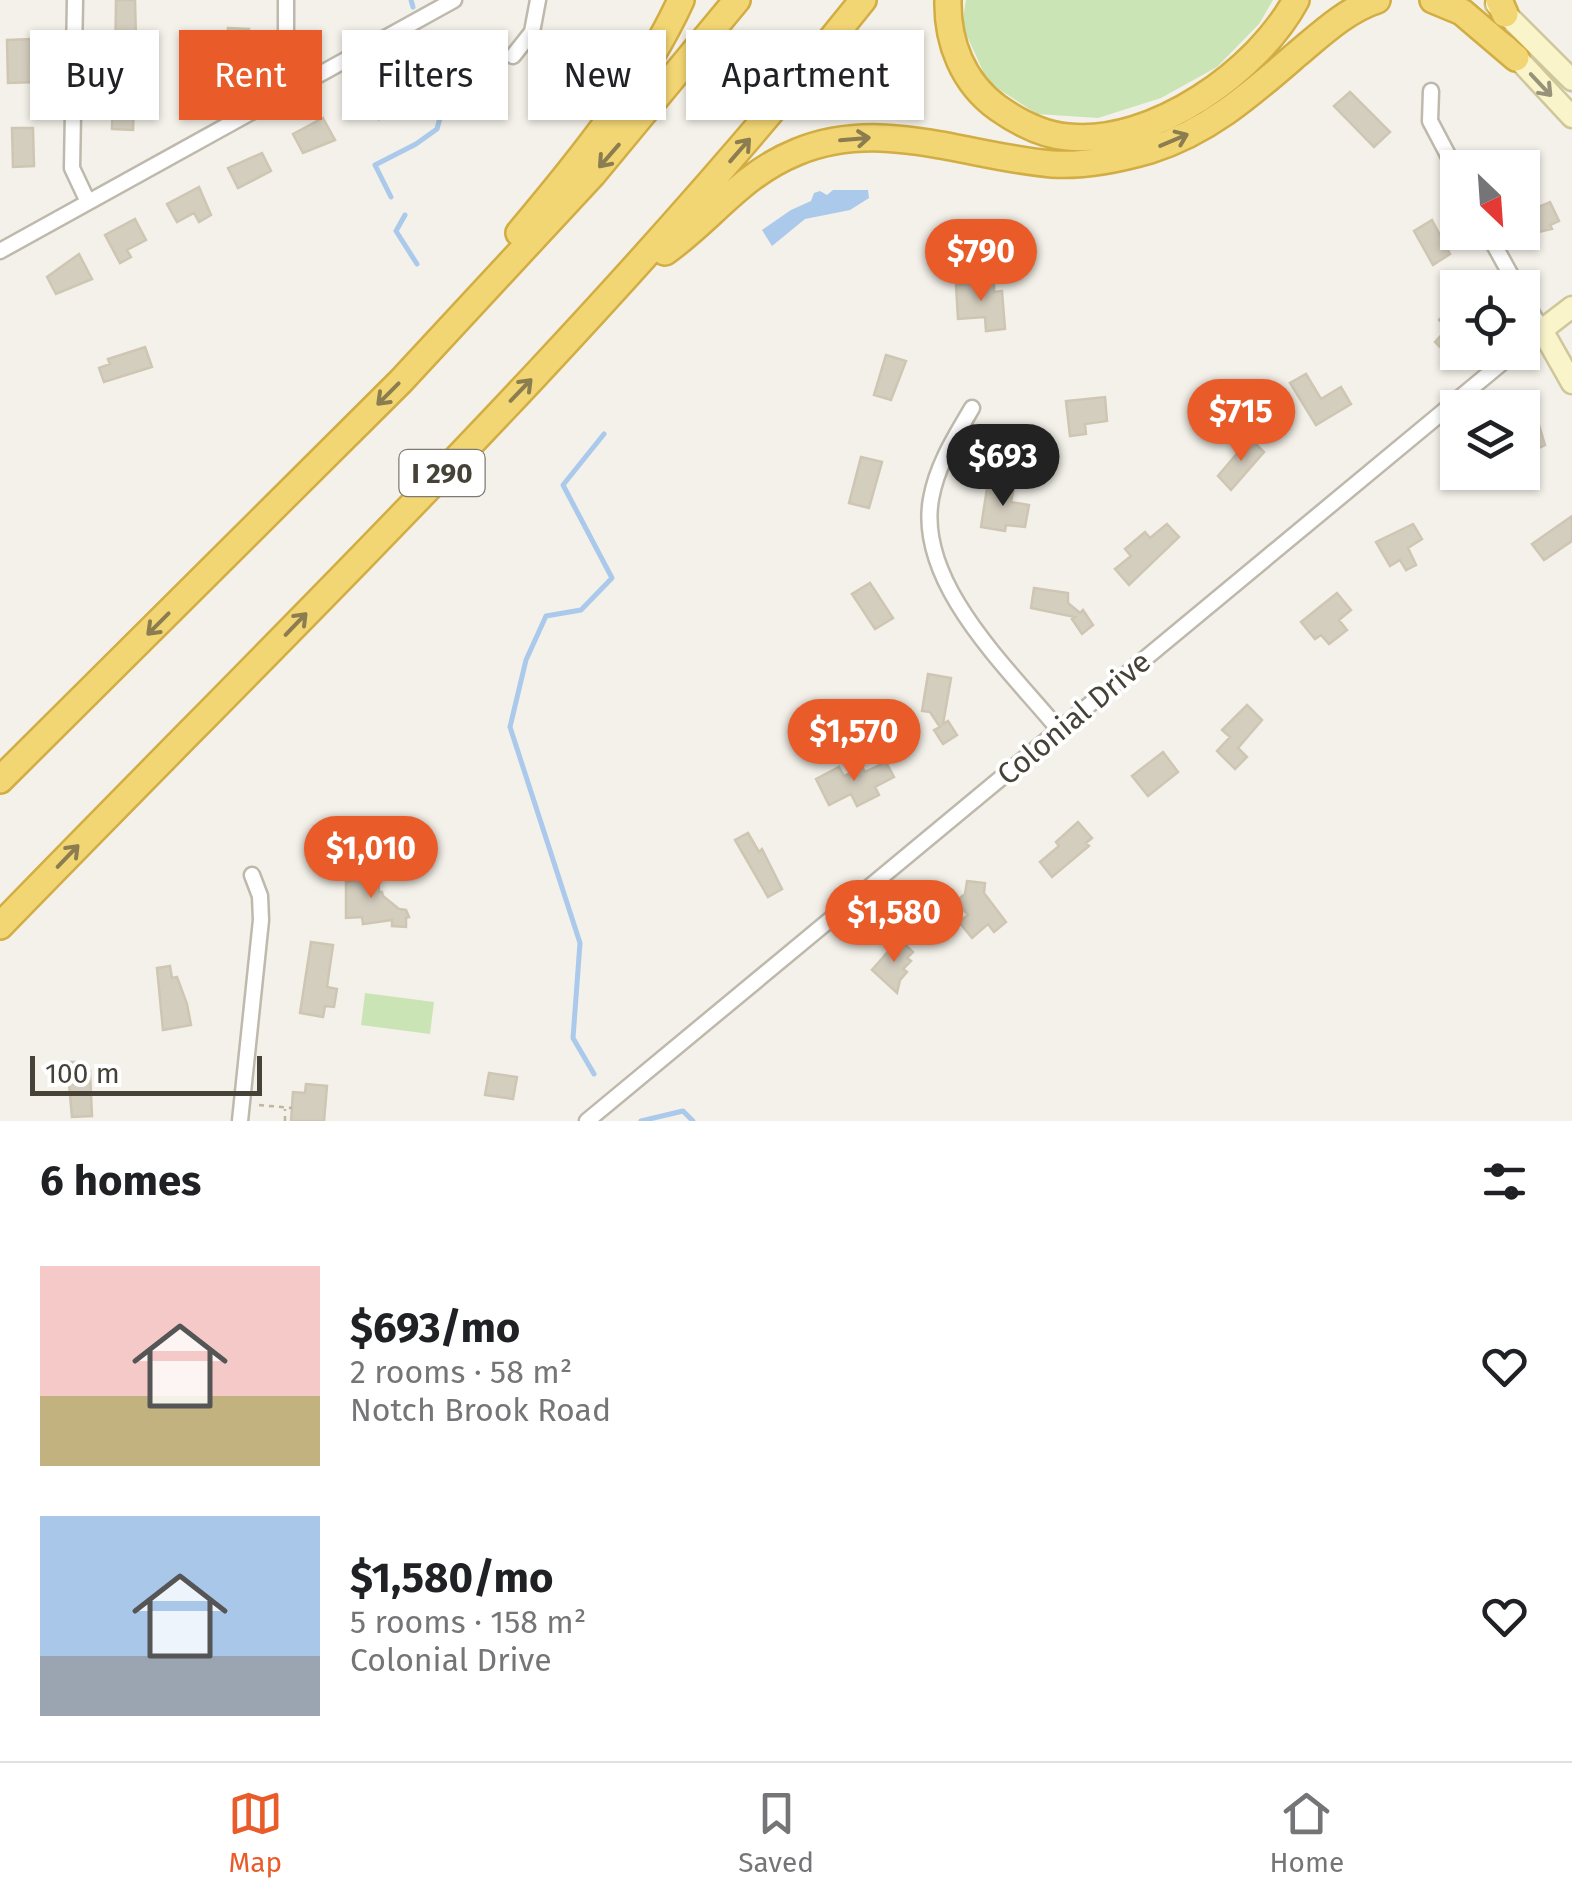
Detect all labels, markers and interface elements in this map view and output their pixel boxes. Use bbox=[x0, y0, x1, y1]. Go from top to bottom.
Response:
chip: Buy bbox=[30, 30, 159, 120]
chip: Rent bbox=[179, 30, 322, 120]
chip: Filters bbox=[342, 30, 508, 120]
chip: New bbox=[528, 30, 666, 120]
chip: Apartment bbox=[686, 30, 924, 120]
one-way arrow bbox=[1529, 72, 1552, 97]
one-way arrow bbox=[838, 129, 871, 148]
one-way arrow bbox=[1158, 130, 1189, 148]
one-way arrow bbox=[728, 137, 750, 163]
one-way arrow bbox=[597, 143, 620, 168]
north arrow bbox=[1440, 150, 1540, 250]
map controls bbox=[1440, 150, 1540, 490]
pin: $790 bbox=[922, 219, 1040, 304]
text: $790 bbox=[947, 232, 1015, 270]
button: locate bbox=[1440, 270, 1540, 370]
one-way arrow bbox=[509, 378, 533, 402]
pin: $715 bbox=[1182, 379, 1300, 464]
one-way arrow bbox=[376, 382, 400, 406]
button: layers bbox=[1440, 390, 1540, 490]
text: $715 bbox=[1209, 392, 1273, 430]
pin: $693 bbox=[944, 424, 1062, 509]
text: $693 bbox=[968, 437, 1038, 475]
road number: I 290 bbox=[400, 450, 484, 496]
one-way arrow bbox=[146, 612, 170, 636]
one-way arrow bbox=[283, 612, 307, 636]
street label: Colonial Drive bbox=[990, 643, 1158, 793]
pin: $1,570 bbox=[773, 699, 935, 784]
text: $1,570 bbox=[810, 712, 898, 750]
pin: $1,010 bbox=[290, 816, 452, 901]
text: $1,010 bbox=[326, 829, 416, 867]
one-way arrow bbox=[56, 844, 80, 868]
pin: $1,580 bbox=[813, 880, 975, 965]
text: $1,580 bbox=[847, 893, 941, 931]
scale bar bbox=[30, 1051, 262, 1096]
text: 100 m bbox=[45, 1057, 120, 1090]
icon: filters bbox=[1477, 1154, 1532, 1209]
text: 6 homes bbox=[40, 1156, 201, 1206]
text: $693/mo bbox=[350, 1303, 520, 1353]
icon: home bbox=[120, 1306, 240, 1426]
icon: heart bbox=[1477, 1339, 1532, 1394]
text: 2 rooms · 58 m² bbox=[350, 1353, 572, 1391]
text: Notch Brook Road bbox=[350, 1391, 611, 1429]
text: $1,580/mo bbox=[350, 1553, 554, 1603]
icon: home bbox=[120, 1556, 240, 1676]
icon: heart bbox=[1477, 1589, 1532, 1644]
text: 5 rooms · 158 m² bbox=[350, 1603, 586, 1641]
text: Colonial Drive bbox=[350, 1641, 552, 1679]
tab: Map bbox=[228, 1786, 283, 1879]
tab: Saved bbox=[738, 1786, 814, 1879]
tab: Home bbox=[1270, 1786, 1344, 1879]

